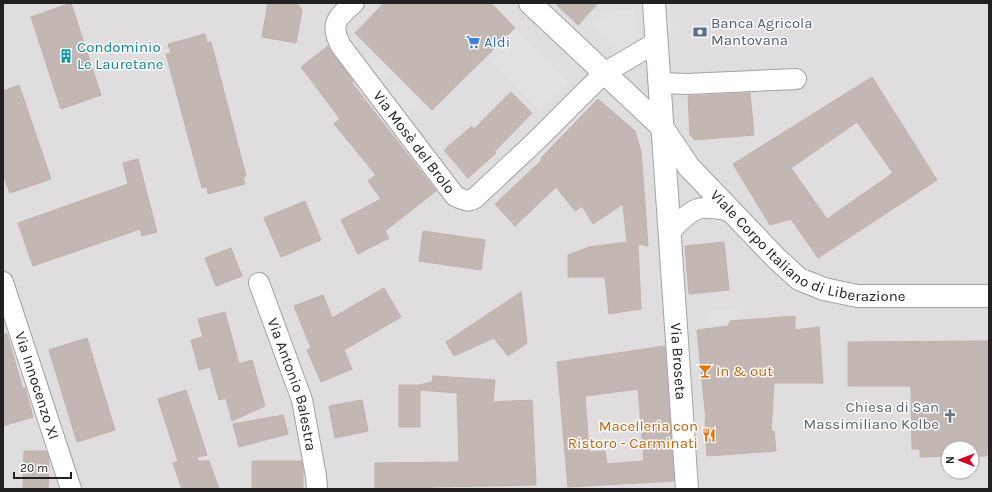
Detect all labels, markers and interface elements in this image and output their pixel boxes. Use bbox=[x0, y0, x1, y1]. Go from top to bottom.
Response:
place label: Banca Agricola Mantovana bbox=[711, 14, 813, 49]
bank icon: Banca Agricola Mantovana bbox=[692, 24, 708, 40]
place label: Aldi bbox=[484, 33, 510, 51]
supermarket icon: Aldi bbox=[465, 34, 481, 50]
place label: Condominio Le Lauretane bbox=[77, 38, 163, 73]
building icon: Condominio Le Lauretane bbox=[58, 48, 74, 64]
street label: Via Mosè del Brolo bbox=[369, 87, 459, 197]
street label: Viale Corpo Italiano di Liberazione bbox=[707, 186, 906, 305]
street label: Via Antonio Balestra bbox=[264, 315, 320, 452]
street label: Via Broseta bbox=[667, 322, 690, 400]
street label: Via Innocenzo XI bbox=[11, 329, 63, 442]
place label: In & out bbox=[716, 362, 773, 380]
bar icon: In & out bbox=[697, 363, 713, 379]
place label: Chiesa di San Massimiliano Kolbe bbox=[803, 398, 939, 433]
church icon: Chiesa di San Massimiliano Kolbe bbox=[942, 408, 958, 424]
place label: Macelleria con Ristoro - Carminati bbox=[568, 417, 698, 452]
restaurant icon: Macelleria con Ristoro - Carminati bbox=[701, 427, 717, 443]
north arrow bbox=[940, 440, 980, 480]
scale bar bbox=[14, 454, 71, 480]
text: N bbox=[944, 456, 957, 464]
text: 20 m bbox=[20, 461, 48, 475]

